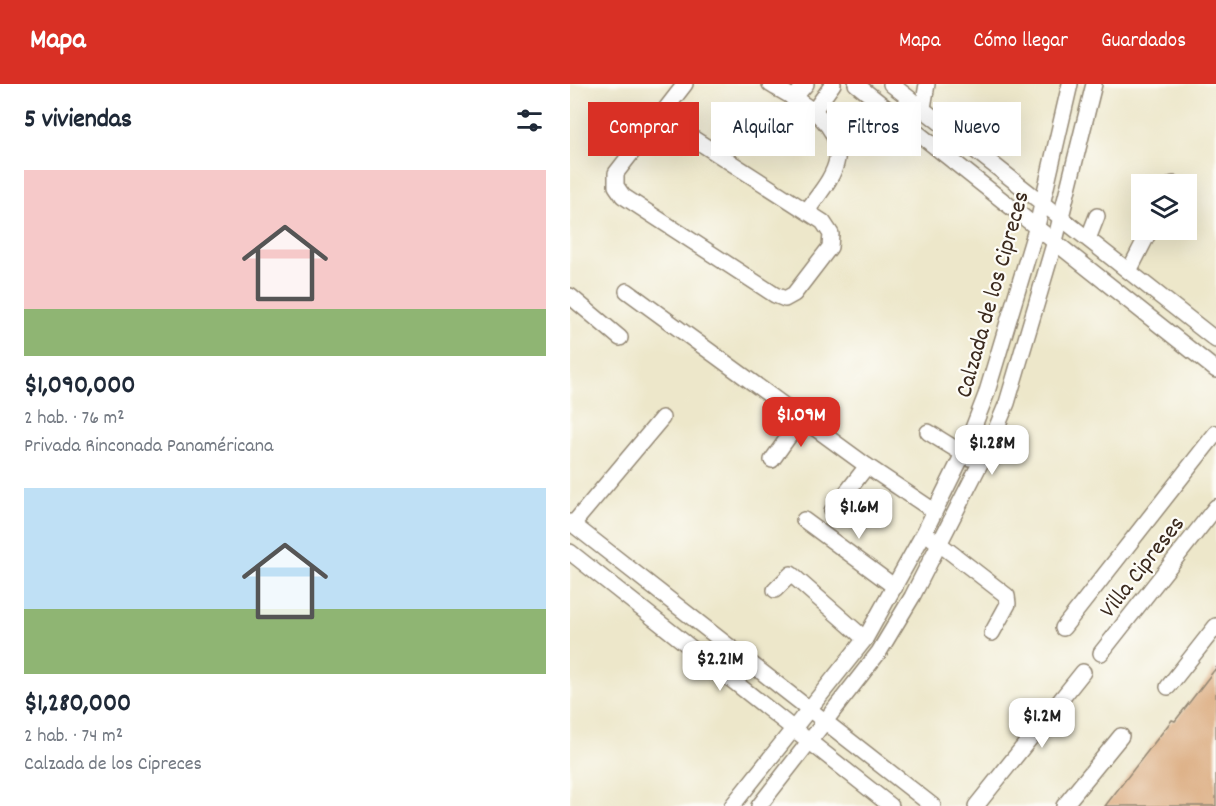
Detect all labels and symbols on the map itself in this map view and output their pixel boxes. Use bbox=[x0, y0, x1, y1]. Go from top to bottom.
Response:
street label: Calzada de los Cipreces bbox=[948, 187, 1040, 402]
pin: $1.09M bbox=[752, 397, 850, 448]
pin: $1.28M bbox=[943, 425, 1041, 476]
pin: $1.6M bbox=[817, 489, 901, 540]
street label: Villa Cipreses bbox=[1093, 509, 1194, 626]
pin: $2.21M bbox=[671, 641, 769, 692]
pin: $1.2M bbox=[1000, 698, 1084, 749]

